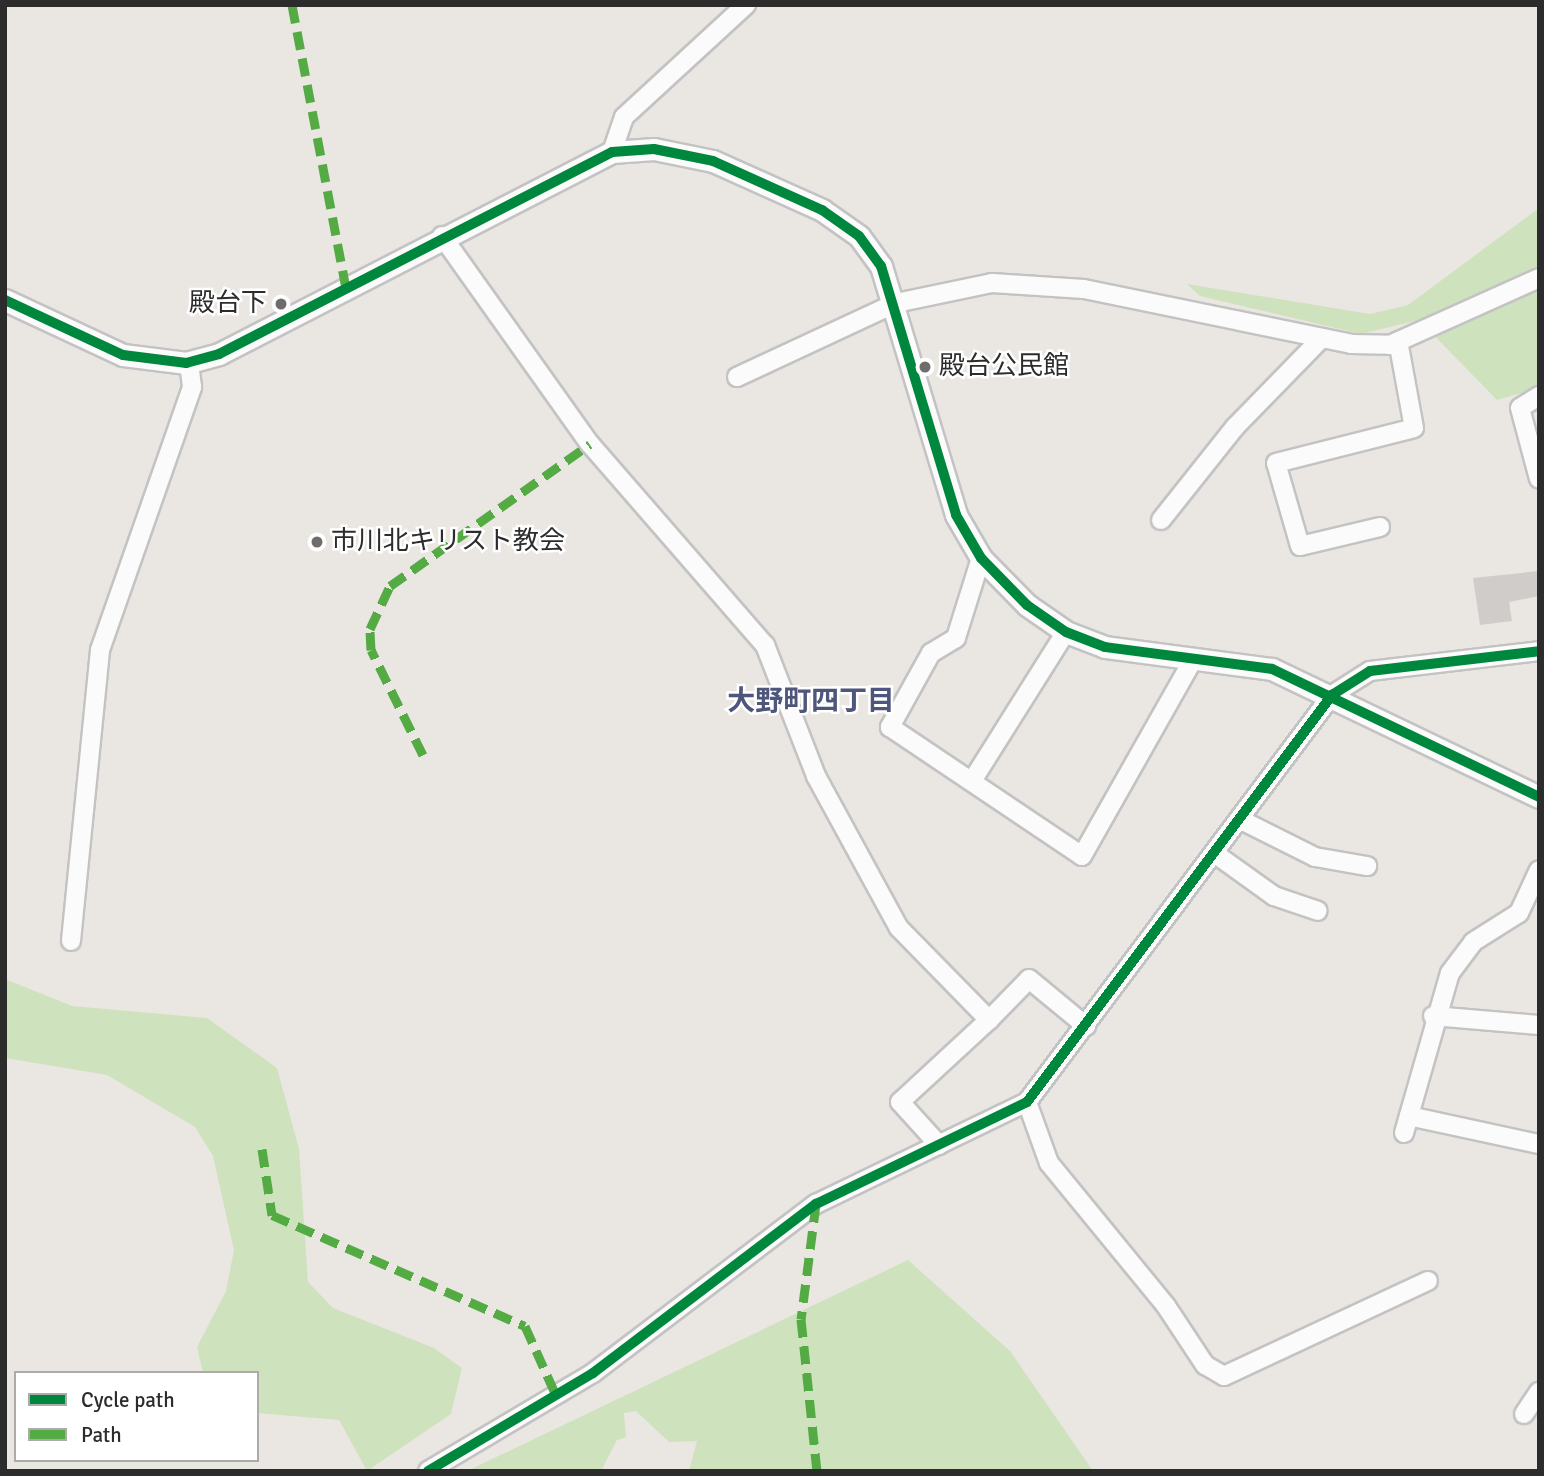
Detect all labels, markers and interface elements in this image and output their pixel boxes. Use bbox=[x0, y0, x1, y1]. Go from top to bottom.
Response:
place label: 殿台下 bbox=[189, 288, 267, 320]
marker: 殿台下 bbox=[273, 296, 289, 312]
place label: 殿台公民館 bbox=[939, 351, 1069, 383]
marker: 殿台公民館 bbox=[917, 359, 933, 375]
place label: 市川北キリスト教会 bbox=[331, 526, 565, 558]
marker: 市川北キリスト教会 bbox=[309, 534, 325, 550]
district label: 大野町四丁目 bbox=[727, 684, 895, 718]
legend bbox=[14, 1371, 259, 1462]
text: Cycle path bbox=[81, 1387, 175, 1413]
text: Path bbox=[81, 1422, 122, 1448]

